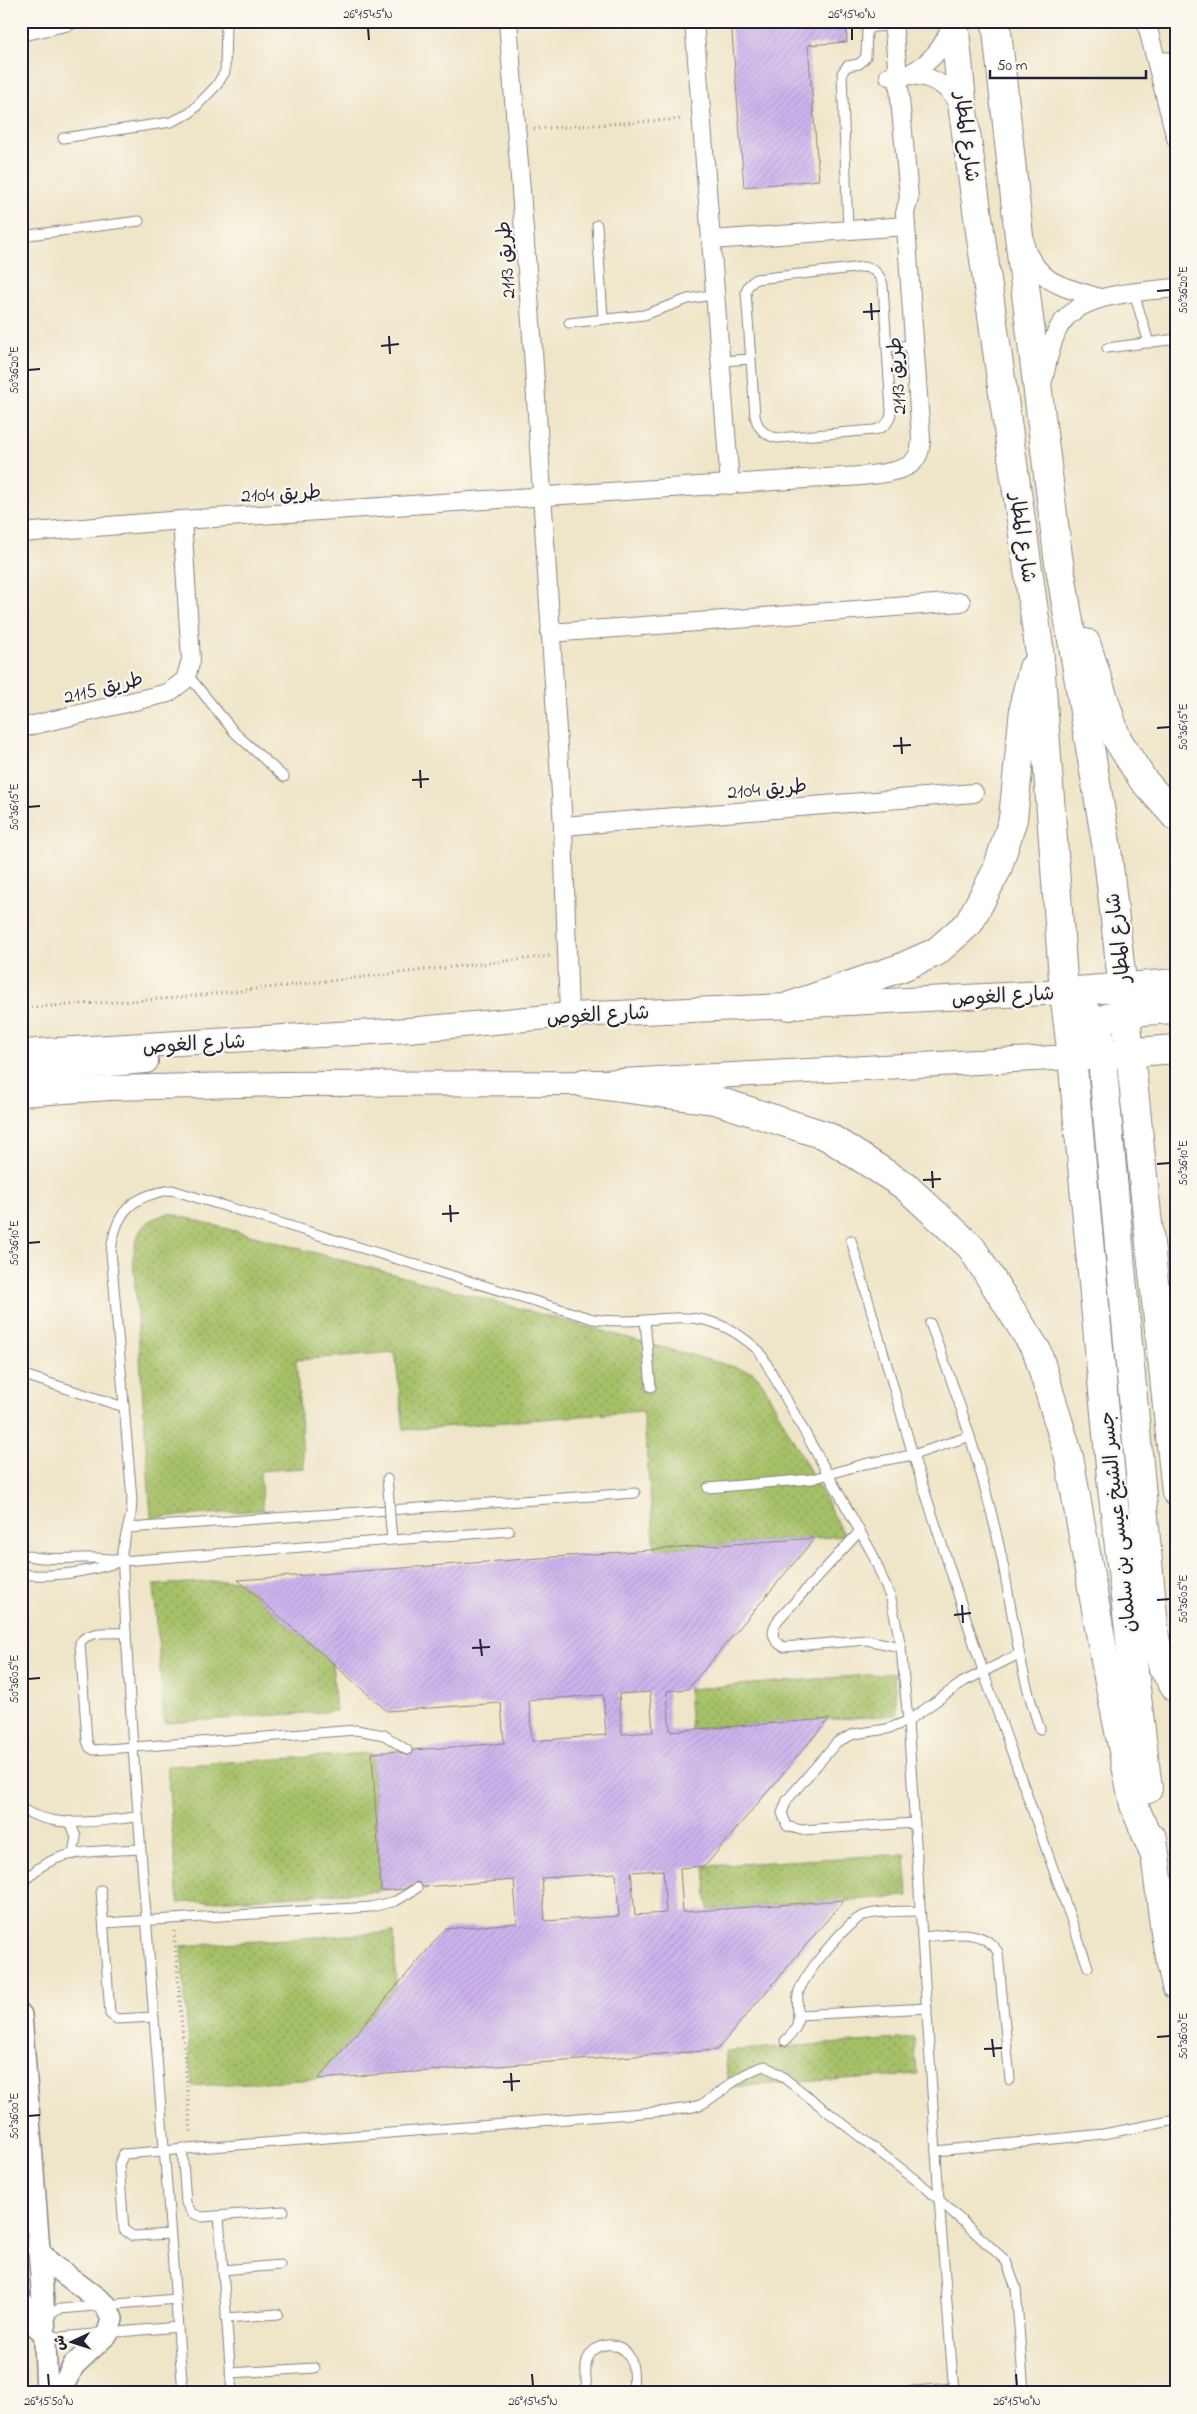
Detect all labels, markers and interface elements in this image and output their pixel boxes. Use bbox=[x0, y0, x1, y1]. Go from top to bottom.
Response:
text: 26°15'45"N bbox=[343, 6, 393, 24]
text: 26°15'40"N bbox=[828, 6, 876, 24]
scale bar bbox=[990, 48, 1146, 80]
text: 50 m bbox=[997, 55, 1028, 77]
street label: شارع المطار bbox=[945, 89, 985, 184]
street label: طريق 2113 bbox=[490, 220, 525, 300]
text: 50°36'20"E bbox=[1175, 266, 1193, 314]
street label: طريق 2113 bbox=[881, 336, 916, 416]
text: 50°36'20"E bbox=[6, 346, 24, 394]
street label: طريق 2104 bbox=[240, 479, 322, 512]
street label: شارع المطار bbox=[1001, 490, 1042, 585]
street label: طريق 2115 bbox=[61, 666, 146, 713]
text: 50°36'15"E bbox=[1175, 703, 1193, 751]
street label: طريق 2104 bbox=[726, 773, 808, 808]
text: 50°36'15"E bbox=[6, 783, 24, 831]
street label: شارع المطار bbox=[1100, 891, 1140, 986]
street label: شارع الغوص bbox=[951, 980, 1055, 1015]
street label: شارع الغوص bbox=[546, 999, 650, 1034]
street label: شارع الغوص bbox=[142, 1028, 246, 1063]
text: 50°36'10"E bbox=[1175, 1140, 1193, 1186]
text: 50°36'10"E bbox=[6, 1220, 24, 1266]
street label: جسر الشيخ عيسى بن سلمان bbox=[1093, 1409, 1146, 1634]
text: 50°36'05"E bbox=[1175, 1575, 1193, 1623]
text: 50°36'05"E bbox=[6, 1655, 24, 1703]
text: 50°36'00"E bbox=[1175, 2012, 1193, 2060]
text: 50°36'00"E bbox=[6, 2092, 24, 2140]
north arrow bbox=[48, 2316, 98, 2366]
text: ش bbox=[50, 2334, 72, 2351]
text: 26°15'50"N bbox=[24, 2393, 74, 2411]
text: 26°15'45"N bbox=[508, 2393, 558, 2411]
text: 26°15'40"N bbox=[993, 2393, 1041, 2411]

